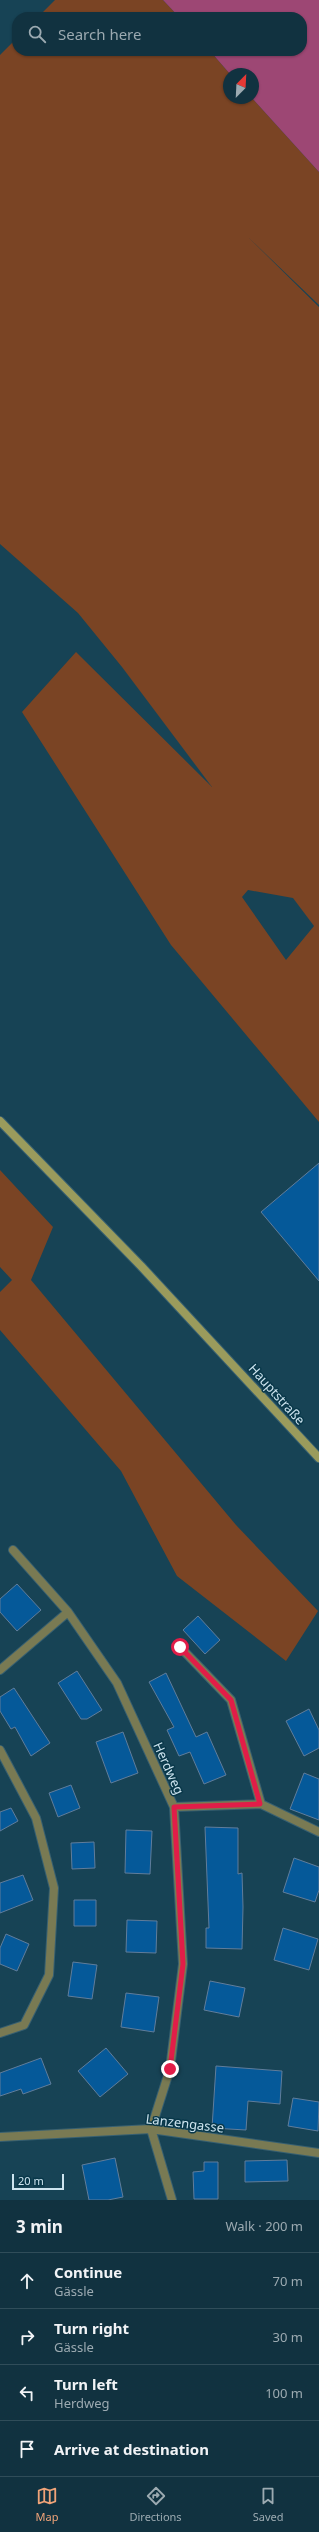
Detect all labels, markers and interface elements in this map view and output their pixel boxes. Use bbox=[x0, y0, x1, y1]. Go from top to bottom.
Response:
search box bbox=[12, 12, 307, 56]
icon: search bbox=[26, 23, 48, 45]
text: Search here bbox=[58, 24, 141, 44]
north arrow bbox=[223, 68, 259, 104]
street label: Hauptstraße bbox=[245, 1360, 309, 1428]
route start bbox=[171, 1638, 189, 1656]
street label: Herdweg bbox=[149, 1739, 189, 1797]
route end bbox=[161, 2060, 179, 2078]
street label: Lanzengasse bbox=[145, 2109, 225, 2137]
scale bar bbox=[12, 2172, 64, 2191]
text: 20 m bbox=[18, 2173, 44, 2188]
text: 3 min bbox=[16, 2215, 63, 2238]
text: Walk · 200 m bbox=[225, 2217, 303, 2235]
text: Continue bbox=[54, 2262, 122, 2282]
icon: ahead bbox=[16, 2270, 38, 2292]
text: 70 m bbox=[273, 2272, 303, 2290]
text: Gässle bbox=[54, 2282, 94, 2300]
text: Turn right bbox=[54, 2318, 129, 2338]
icon: right bbox=[16, 2326, 38, 2348]
text: 30 m bbox=[273, 2328, 303, 2346]
text: Gässle bbox=[54, 2338, 94, 2356]
text: Turn left bbox=[54, 2374, 118, 2394]
icon: left bbox=[16, 2382, 38, 2404]
text: 100 m bbox=[265, 2384, 303, 2402]
text: Herdweg bbox=[54, 2394, 110, 2412]
icon: arrive bbox=[16, 2438, 38, 2460]
text: Arrive at destination bbox=[54, 2439, 209, 2459]
tab: Map bbox=[36, 2485, 58, 2524]
tab: Directions bbox=[129, 2485, 182, 2524]
tab: Saved bbox=[253, 2485, 283, 2524]

